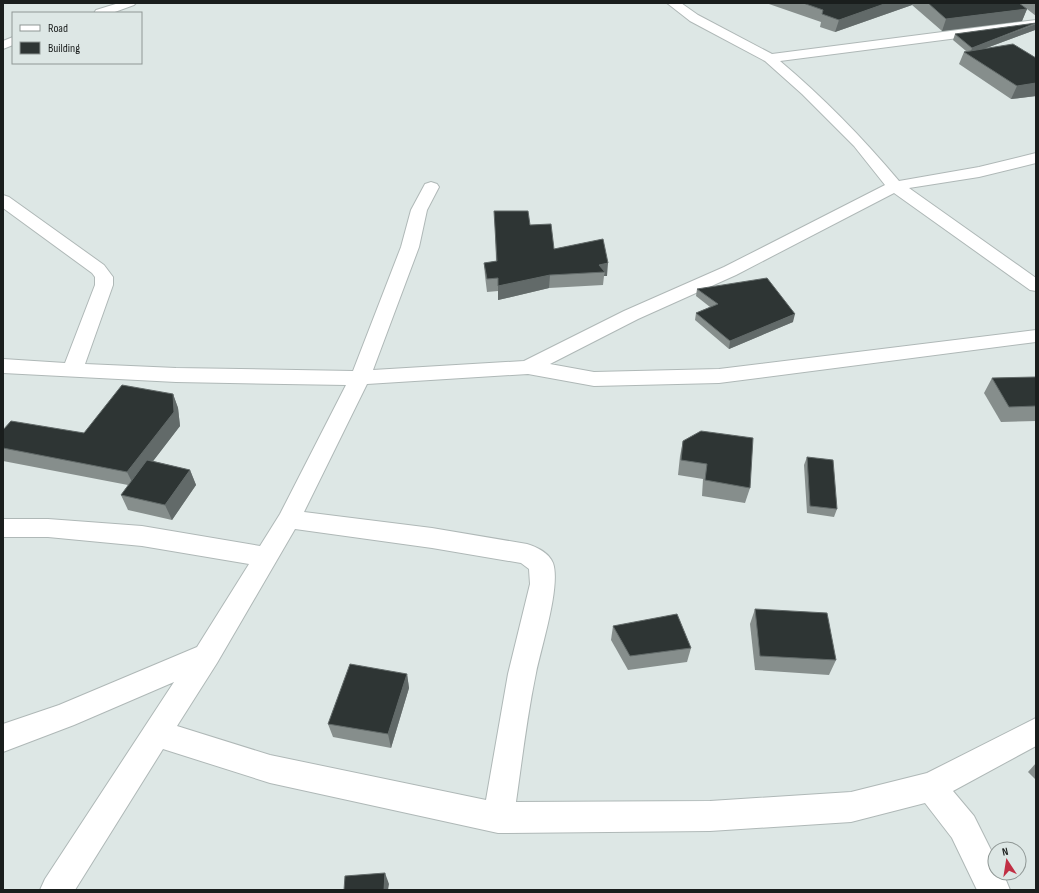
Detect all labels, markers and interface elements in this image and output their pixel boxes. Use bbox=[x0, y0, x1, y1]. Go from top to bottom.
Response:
legend bbox=[12, 12, 142, 64]
text: Road bbox=[48, 21, 68, 36]
text: Building bbox=[48, 41, 80, 56]
north arrow bbox=[987, 841, 1027, 881]
text: N bbox=[1001, 845, 1009, 859]

